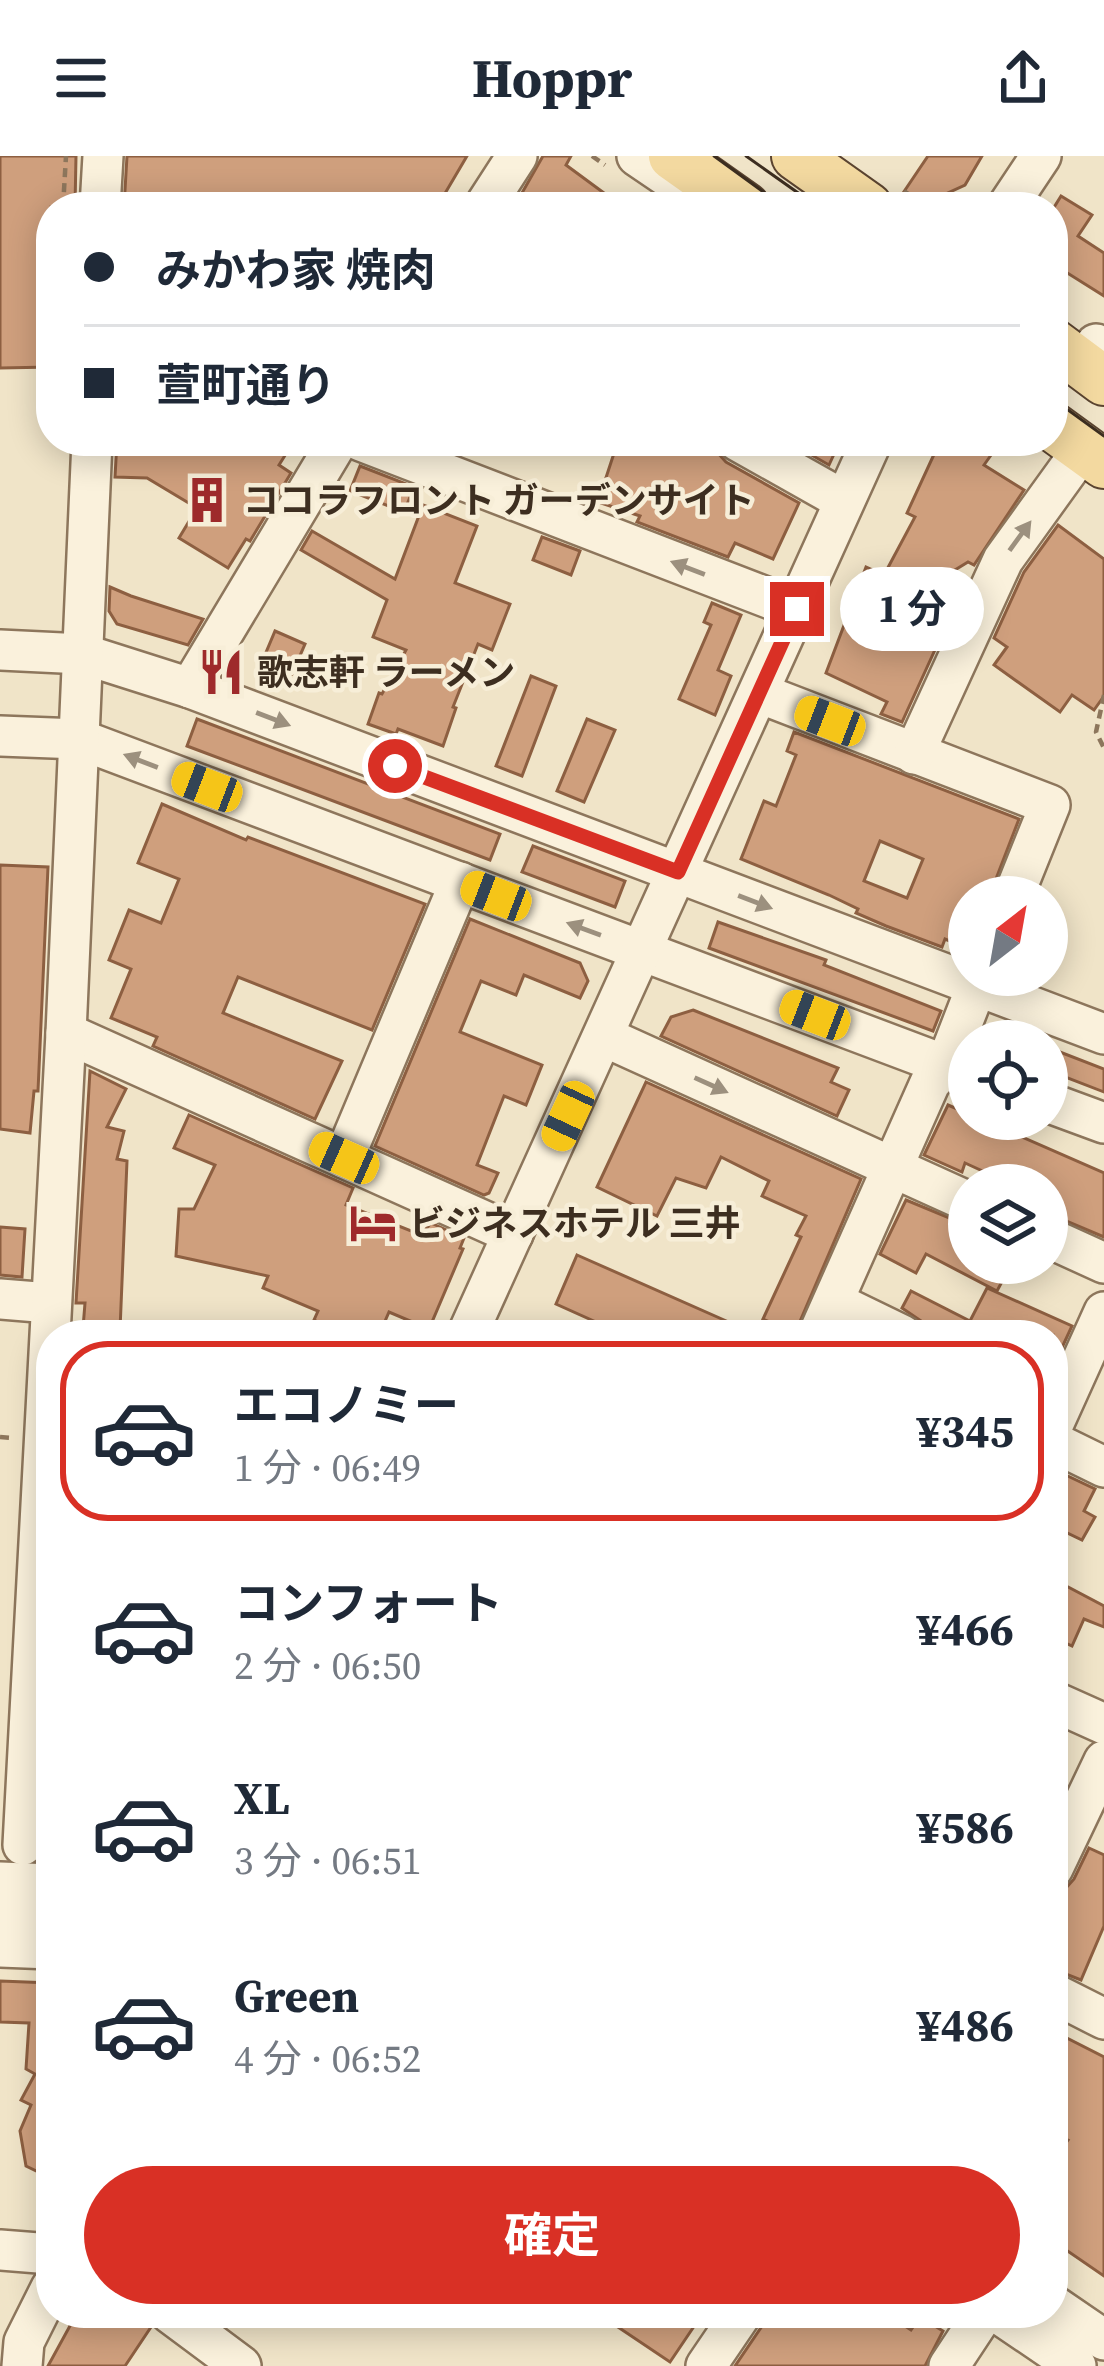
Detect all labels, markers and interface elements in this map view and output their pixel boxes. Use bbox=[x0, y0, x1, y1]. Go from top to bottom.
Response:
text: Hoppr bbox=[472, 41, 632, 115]
icon: menu bbox=[48, 45, 114, 111]
icon: share bbox=[990, 45, 1056, 111]
text: みかわ家 焼肉 bbox=[156, 239, 436, 301]
text: 萱町通り bbox=[156, 354, 336, 416]
building icon: ココラフロント ガーデンサイト bbox=[182, 475, 232, 525]
place label: ココラフロント ガーデンサイト bbox=[243, 476, 755, 525]
one-way arrow bbox=[1008, 520, 1032, 552]
one-way arrow bbox=[670, 557, 706, 576]
callout: 1 分 bbox=[839, 567, 983, 651]
route end bbox=[770, 582, 824, 636]
text: 1 分 bbox=[878, 582, 946, 635]
restaurant icon: 歌志軒 ラーメン bbox=[196, 647, 246, 697]
place label: 歌志軒 ラーメン bbox=[257, 648, 515, 697]
car bbox=[790, 691, 870, 751]
one-way arrow bbox=[255, 711, 291, 730]
route start bbox=[368, 739, 422, 793]
one-way arrow bbox=[123, 751, 159, 770]
car bbox=[167, 757, 247, 817]
car bbox=[456, 866, 536, 926]
north arrow bbox=[948, 876, 1068, 996]
map controls bbox=[948, 876, 1068, 1284]
one-way arrow bbox=[738, 894, 774, 913]
one-way arrow bbox=[566, 918, 602, 937]
car bbox=[775, 985, 855, 1045]
button: locate bbox=[948, 1020, 1068, 1140]
one-way arrow bbox=[694, 1075, 729, 1095]
car bbox=[536, 1076, 600, 1156]
car bbox=[304, 1127, 384, 1189]
button: layers bbox=[948, 1164, 1068, 1284]
hotel icon: ビジネスホテル 三井 bbox=[348, 1198, 398, 1248]
place label: ビジネスホテル 三井 bbox=[409, 1199, 741, 1248]
text: エコノミー bbox=[234, 1374, 459, 1436]
icon: car bbox=[90, 1377, 198, 1485]
text: ¥345 bbox=[916, 1400, 1014, 1462]
text: 1 分 · 06:49 bbox=[234, 1441, 421, 1494]
text: コンフォート bbox=[234, 1572, 503, 1634]
icon: car bbox=[90, 1575, 198, 1683]
text: ¥466 bbox=[916, 1598, 1014, 1660]
text: 2 分 · 06:50 bbox=[234, 1639, 421, 1692]
text: XL bbox=[234, 1767, 290, 1829]
icon: car bbox=[90, 1773, 198, 1881]
text: ¥586 bbox=[916, 1796, 1014, 1858]
text: 3 分 · 06:51 bbox=[234, 1834, 421, 1887]
text: Green bbox=[234, 1965, 359, 2027]
icon: car bbox=[90, 1971, 198, 2079]
text: ¥486 bbox=[916, 1994, 1014, 2056]
text: 4 分 · 06:52 bbox=[234, 2032, 421, 2085]
button: 確定 bbox=[84, 2166, 1020, 2304]

